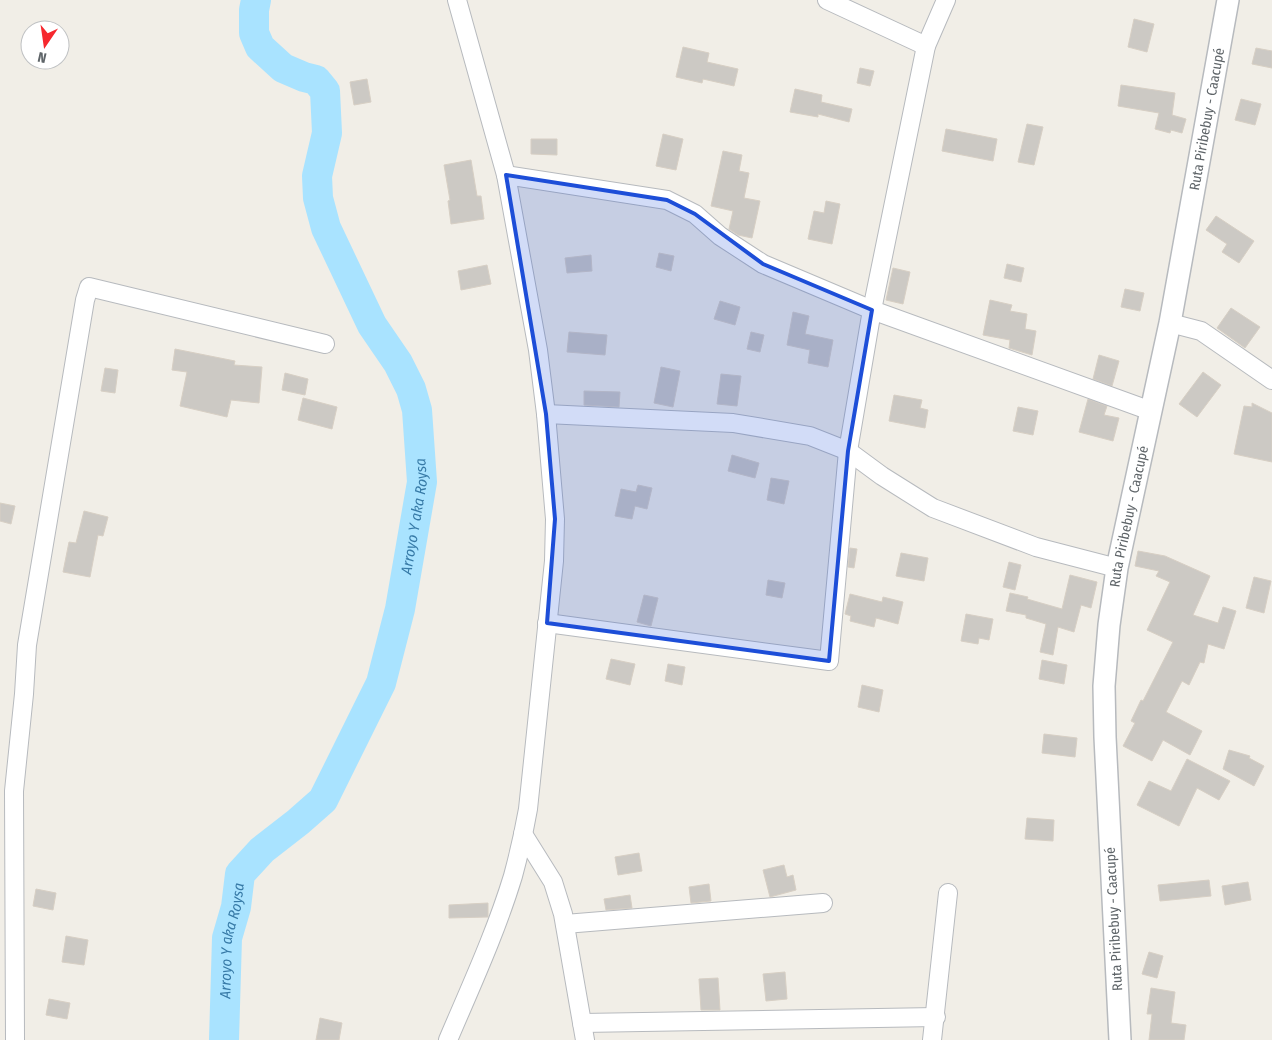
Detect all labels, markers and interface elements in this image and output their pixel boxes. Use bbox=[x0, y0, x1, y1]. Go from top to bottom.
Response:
north arrow bbox=[20, 20, 70, 70]
street label: Ruta Piribebuy - Caacupé bbox=[1185, 46, 1228, 192]
text: N bbox=[36, 48, 48, 66]
street label: Ruta Piribebuy - Caacupé bbox=[1106, 444, 1152, 588]
water label: Arroyo Y aka Roysa bbox=[397, 457, 431, 577]
street label: Ruta Piribebuy - Caacupé bbox=[1102, 846, 1126, 991]
water label: Arroyo Y aka Roysa bbox=[216, 882, 248, 1000]

